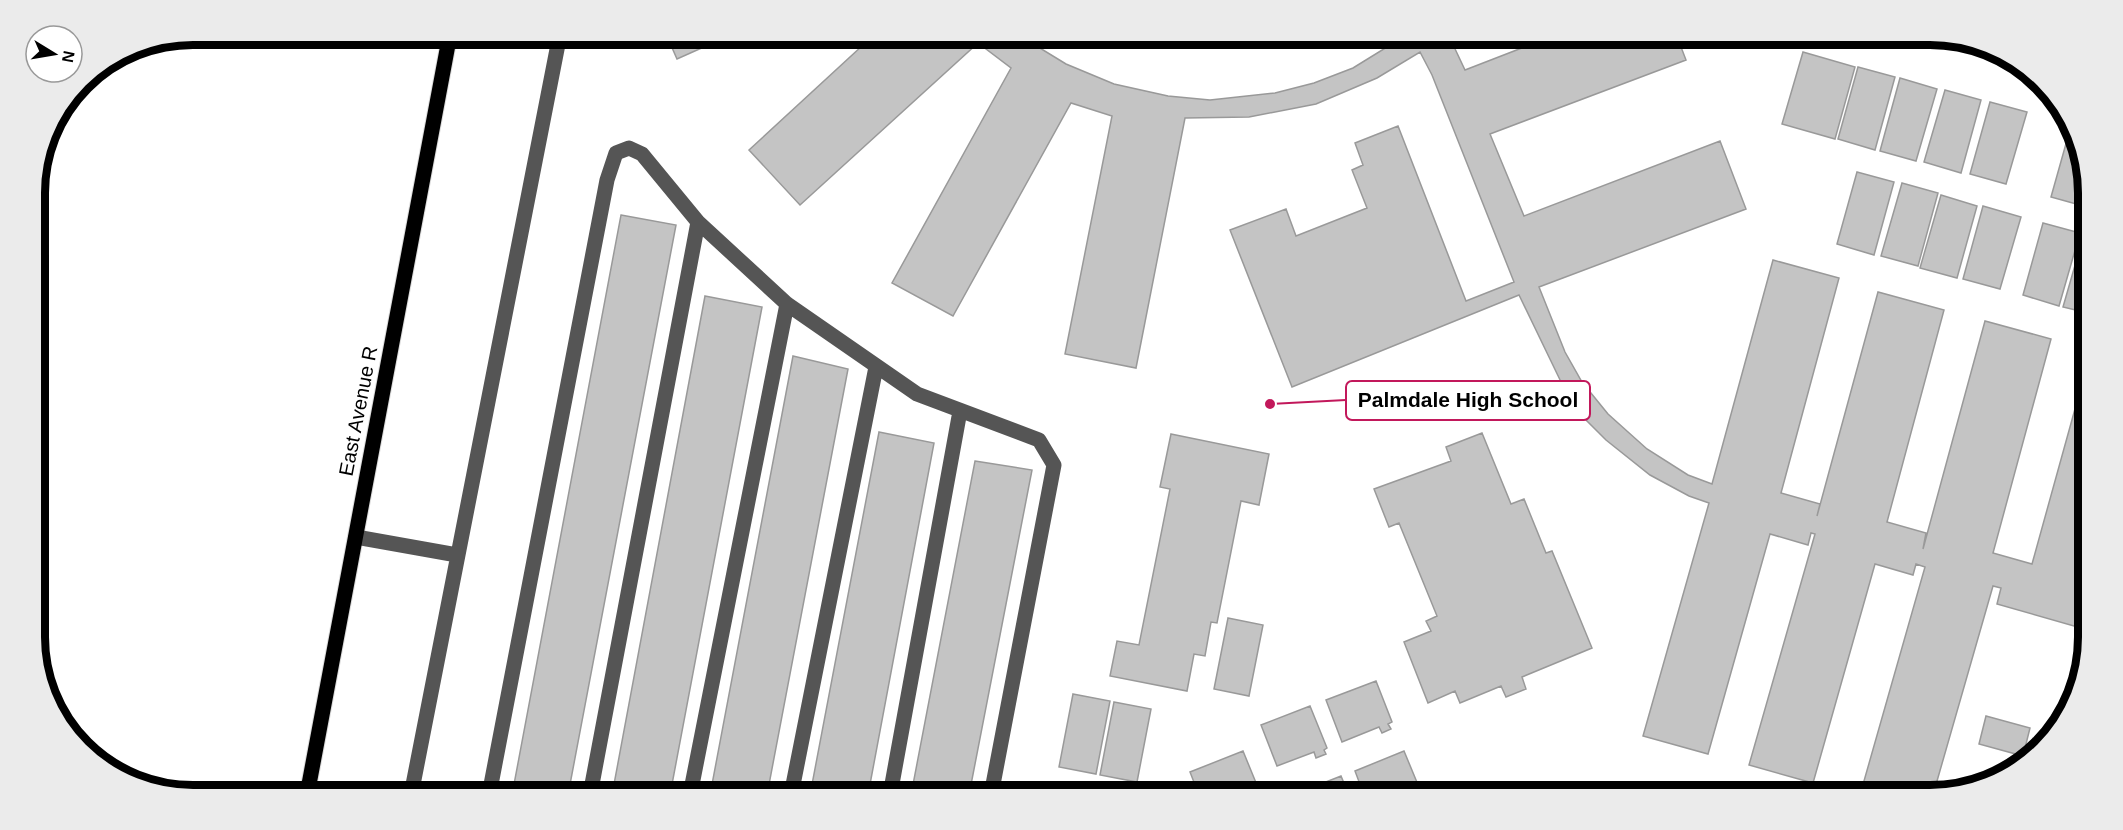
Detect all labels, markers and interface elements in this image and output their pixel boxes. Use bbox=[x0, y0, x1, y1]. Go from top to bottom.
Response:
north arrow bbox=[24, 24, 84, 84]
text: N bbox=[59, 49, 78, 64]
street label: East Avenue R bbox=[335, 344, 381, 478]
callout: Palmdale High School bbox=[1346, 381, 1590, 420]
text: Palmdale High School bbox=[1358, 388, 1578, 411]

